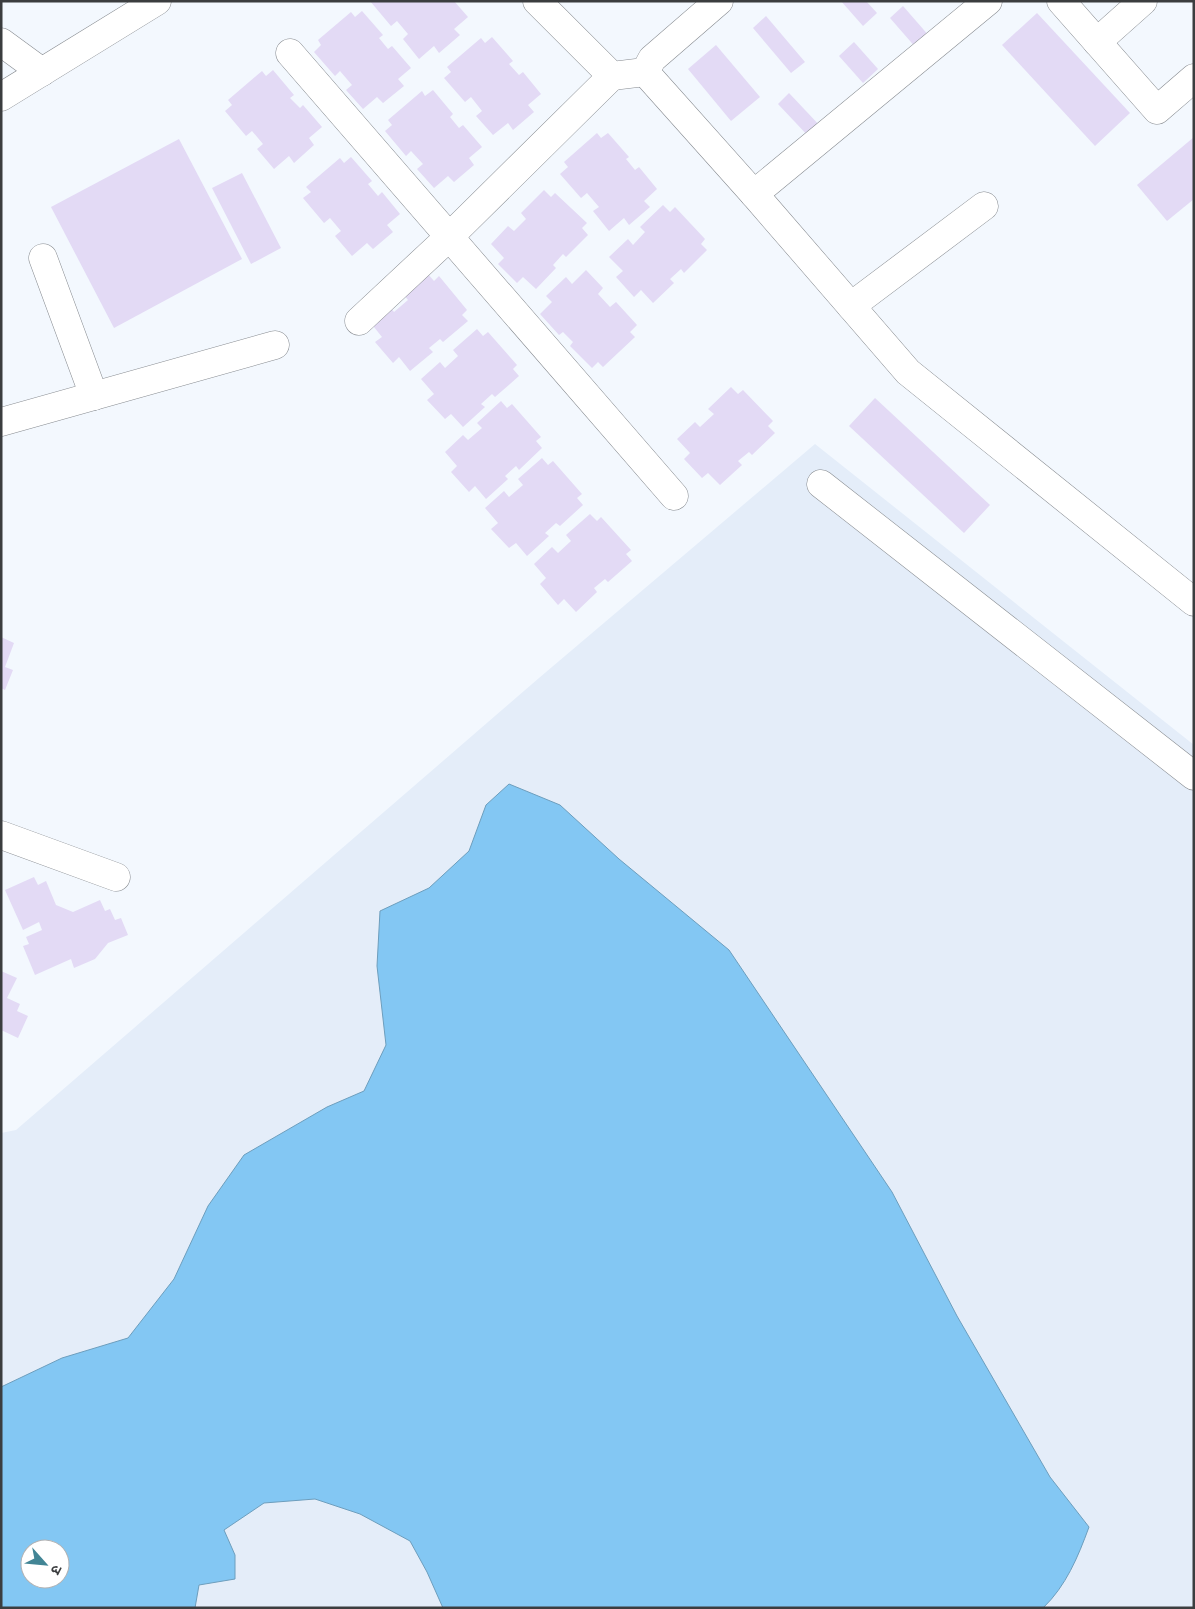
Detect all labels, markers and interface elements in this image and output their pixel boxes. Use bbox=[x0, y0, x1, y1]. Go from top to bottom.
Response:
north arrow bbox=[20, 1539, 70, 1589]
text: उ bbox=[45, 1562, 65, 1577]

